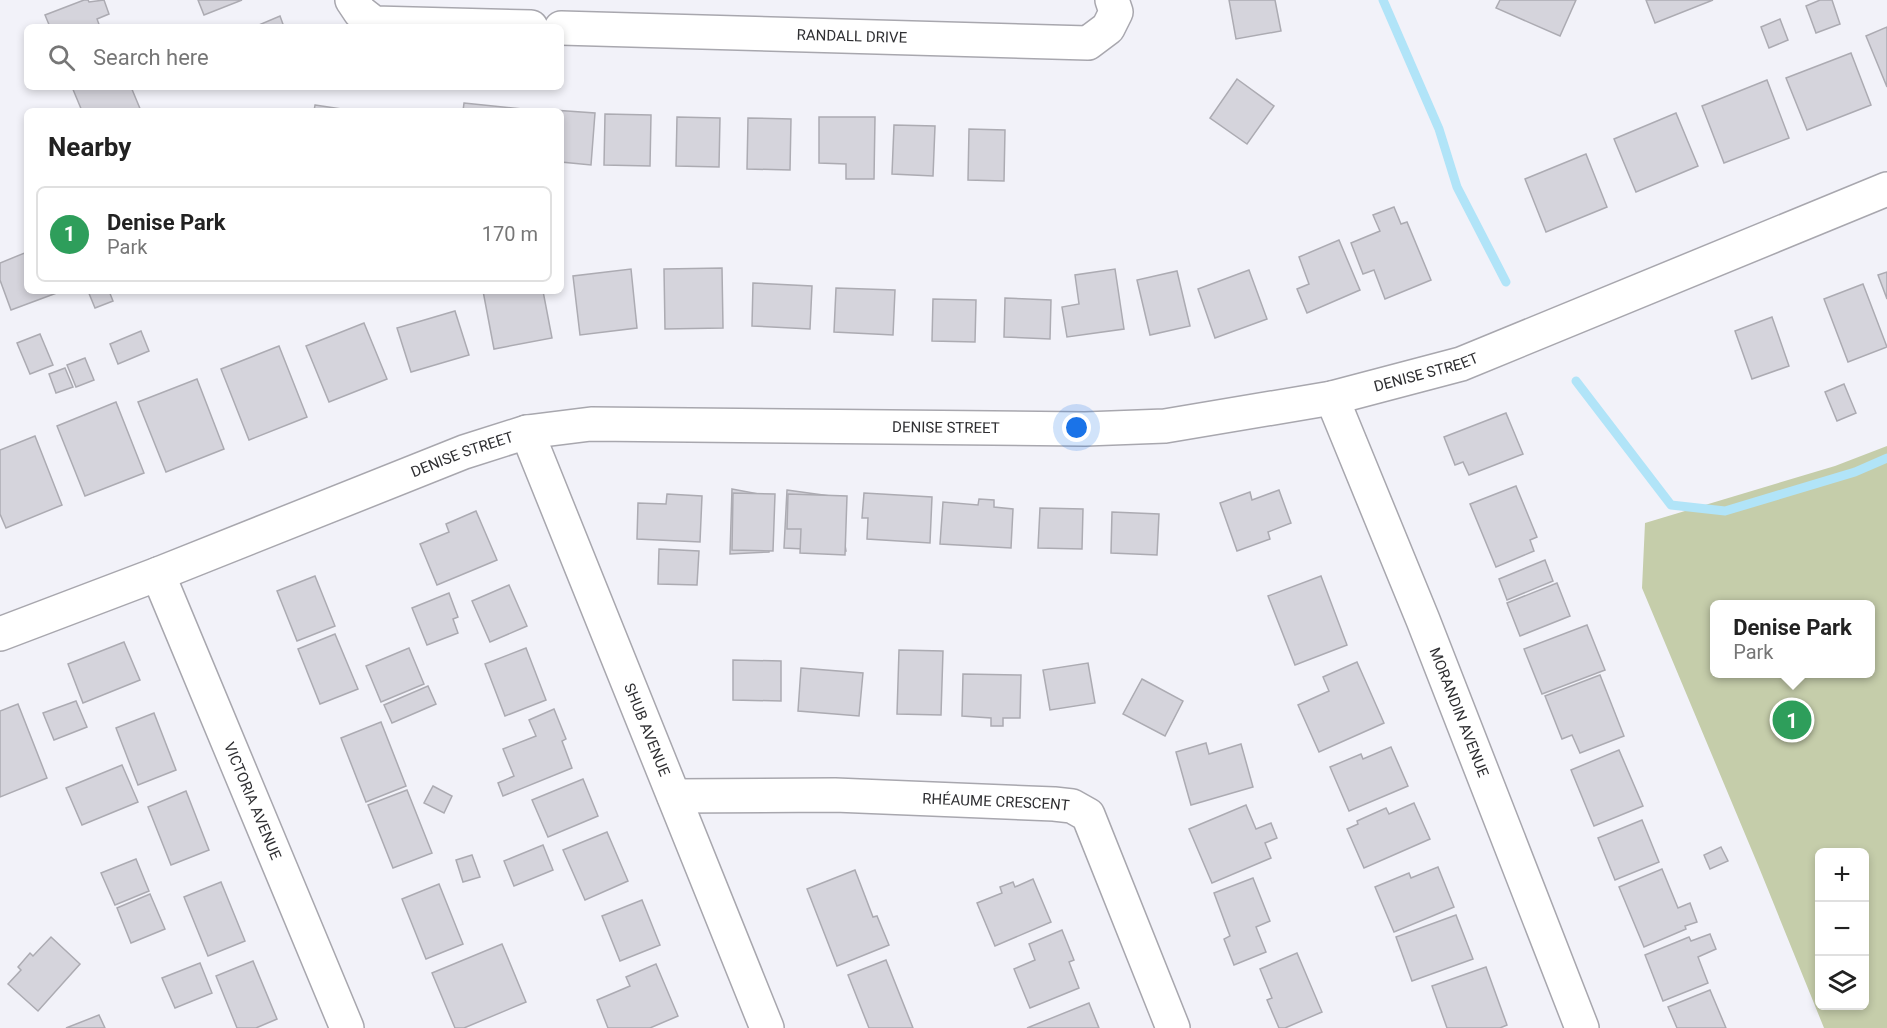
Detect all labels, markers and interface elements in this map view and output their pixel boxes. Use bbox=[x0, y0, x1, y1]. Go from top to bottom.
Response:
search box bbox=[24, 24, 564, 90]
street label: RANDALL DRIVE bbox=[796, 26, 908, 47]
icon: search bbox=[45, 41, 78, 74]
text: Search here bbox=[93, 45, 209, 70]
text: Nearby bbox=[48, 132, 131, 162]
text: Denise Park bbox=[107, 210, 226, 235]
text: 1 bbox=[64, 222, 75, 246]
text: 170 m bbox=[482, 222, 538, 246]
text: Park bbox=[107, 235, 147, 259]
street label: DENISE STREET bbox=[1372, 349, 1481, 396]
your location bbox=[1062, 413, 1091, 442]
street label: DENISE STREET bbox=[892, 418, 1000, 437]
street label: DENISE STREET bbox=[408, 428, 516, 481]
popup bbox=[1710, 600, 1875, 678]
text: Denise Park bbox=[1733, 615, 1852, 640]
text: Park bbox=[1733, 640, 1773, 664]
street label: MORANDIN AVENUE bbox=[1426, 645, 1493, 780]
street label: SHUB AVENUE bbox=[620, 681, 674, 779]
pin: 1 bbox=[1772, 698, 1812, 742]
street label: VICTORIA AVENUE bbox=[220, 740, 285, 863]
street label: RHÉAUME CRESCENT bbox=[922, 790, 1070, 815]
map controls bbox=[1815, 848, 1869, 1010]
button: + bbox=[1815, 848, 1869, 902]
button: − bbox=[1815, 902, 1869, 956]
button: layers bbox=[1815, 956, 1869, 1010]

